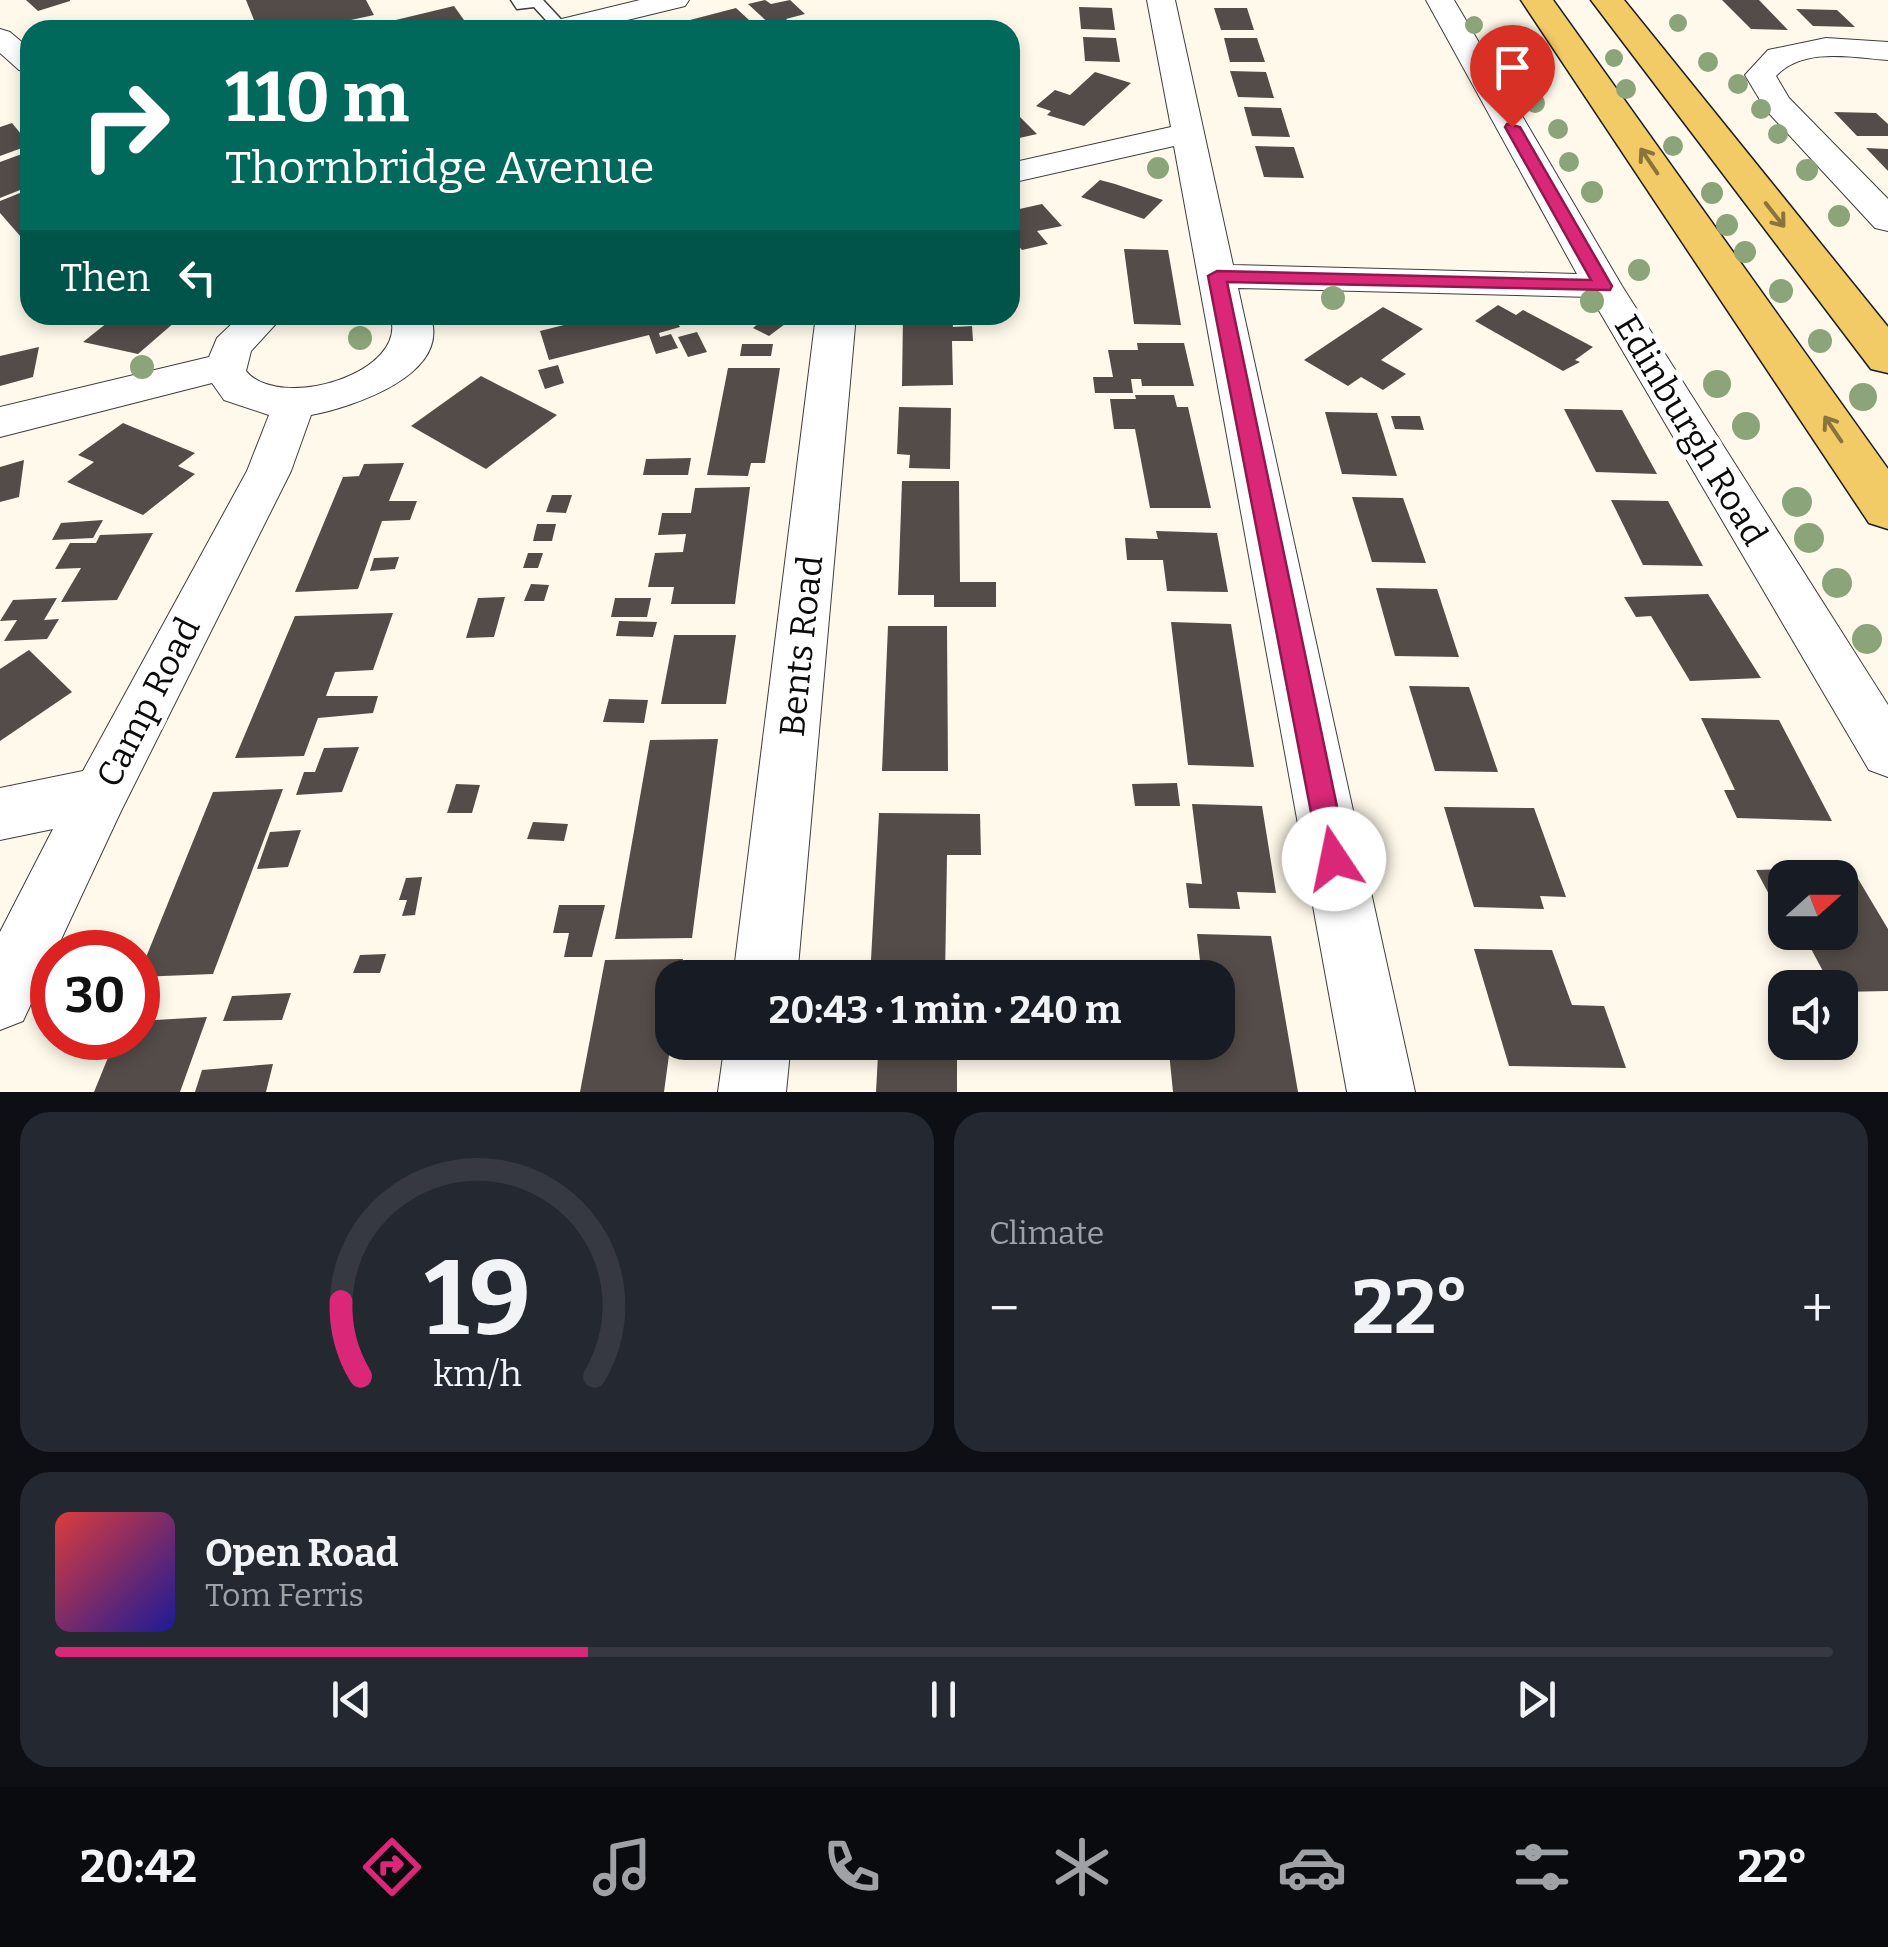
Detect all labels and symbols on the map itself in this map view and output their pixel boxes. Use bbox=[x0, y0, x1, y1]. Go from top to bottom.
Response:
pin bbox=[1470, 25, 1555, 128]
one-way arrow bbox=[1639, 148, 1660, 176]
one-way arrow bbox=[1764, 201, 1786, 227]
street label: Edinburgh Road bbox=[1606, 307, 1776, 553]
one-way arrow bbox=[1823, 416, 1844, 444]
street label: Bents Road bbox=[771, 553, 831, 739]
street label: Camp Road bbox=[87, 610, 209, 794]
position arrow bbox=[1282, 807, 1386, 911]
north arrow bbox=[1768, 860, 1858, 950]
speed limit sign: 30 bbox=[30, 930, 160, 1060]

